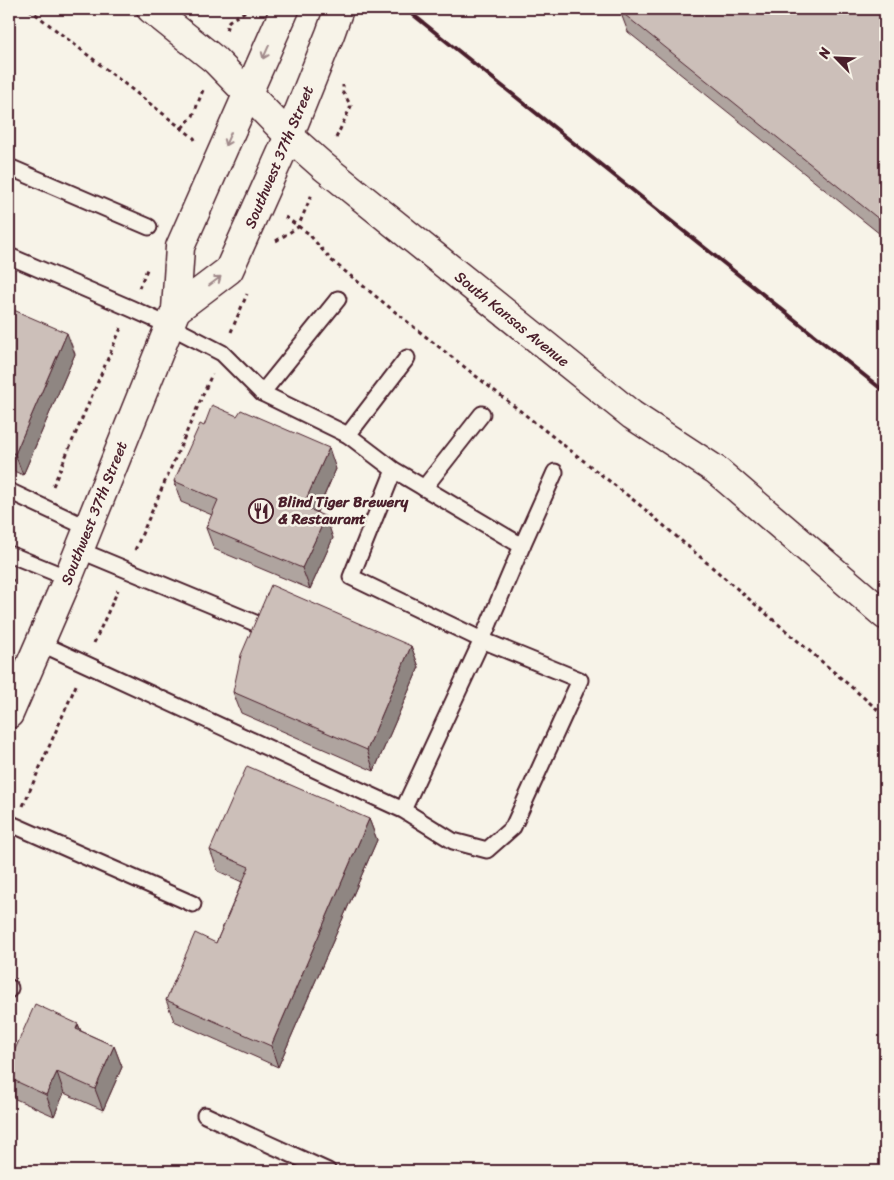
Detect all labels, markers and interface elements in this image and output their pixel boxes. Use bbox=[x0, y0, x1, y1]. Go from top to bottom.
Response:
north arrow bbox=[812, 32, 862, 82]
text: N bbox=[811, 43, 838, 63]
one-way arrow bbox=[261, 44, 271, 59]
street label: Southwest 37th Street bbox=[237, 81, 321, 233]
one-way arrow bbox=[223, 131, 233, 146]
street label: South Kansas Avenue bbox=[449, 264, 575, 374]
one-way arrow bbox=[208, 275, 221, 286]
street label: Southwest 37th Street bbox=[53, 437, 135, 589]
place label: Blind Tiger Brewery & Restaurant bbox=[278, 489, 408, 532]
restaurant icon: Blind Tiger Brewery & Restaurant bbox=[248, 498, 274, 524]

